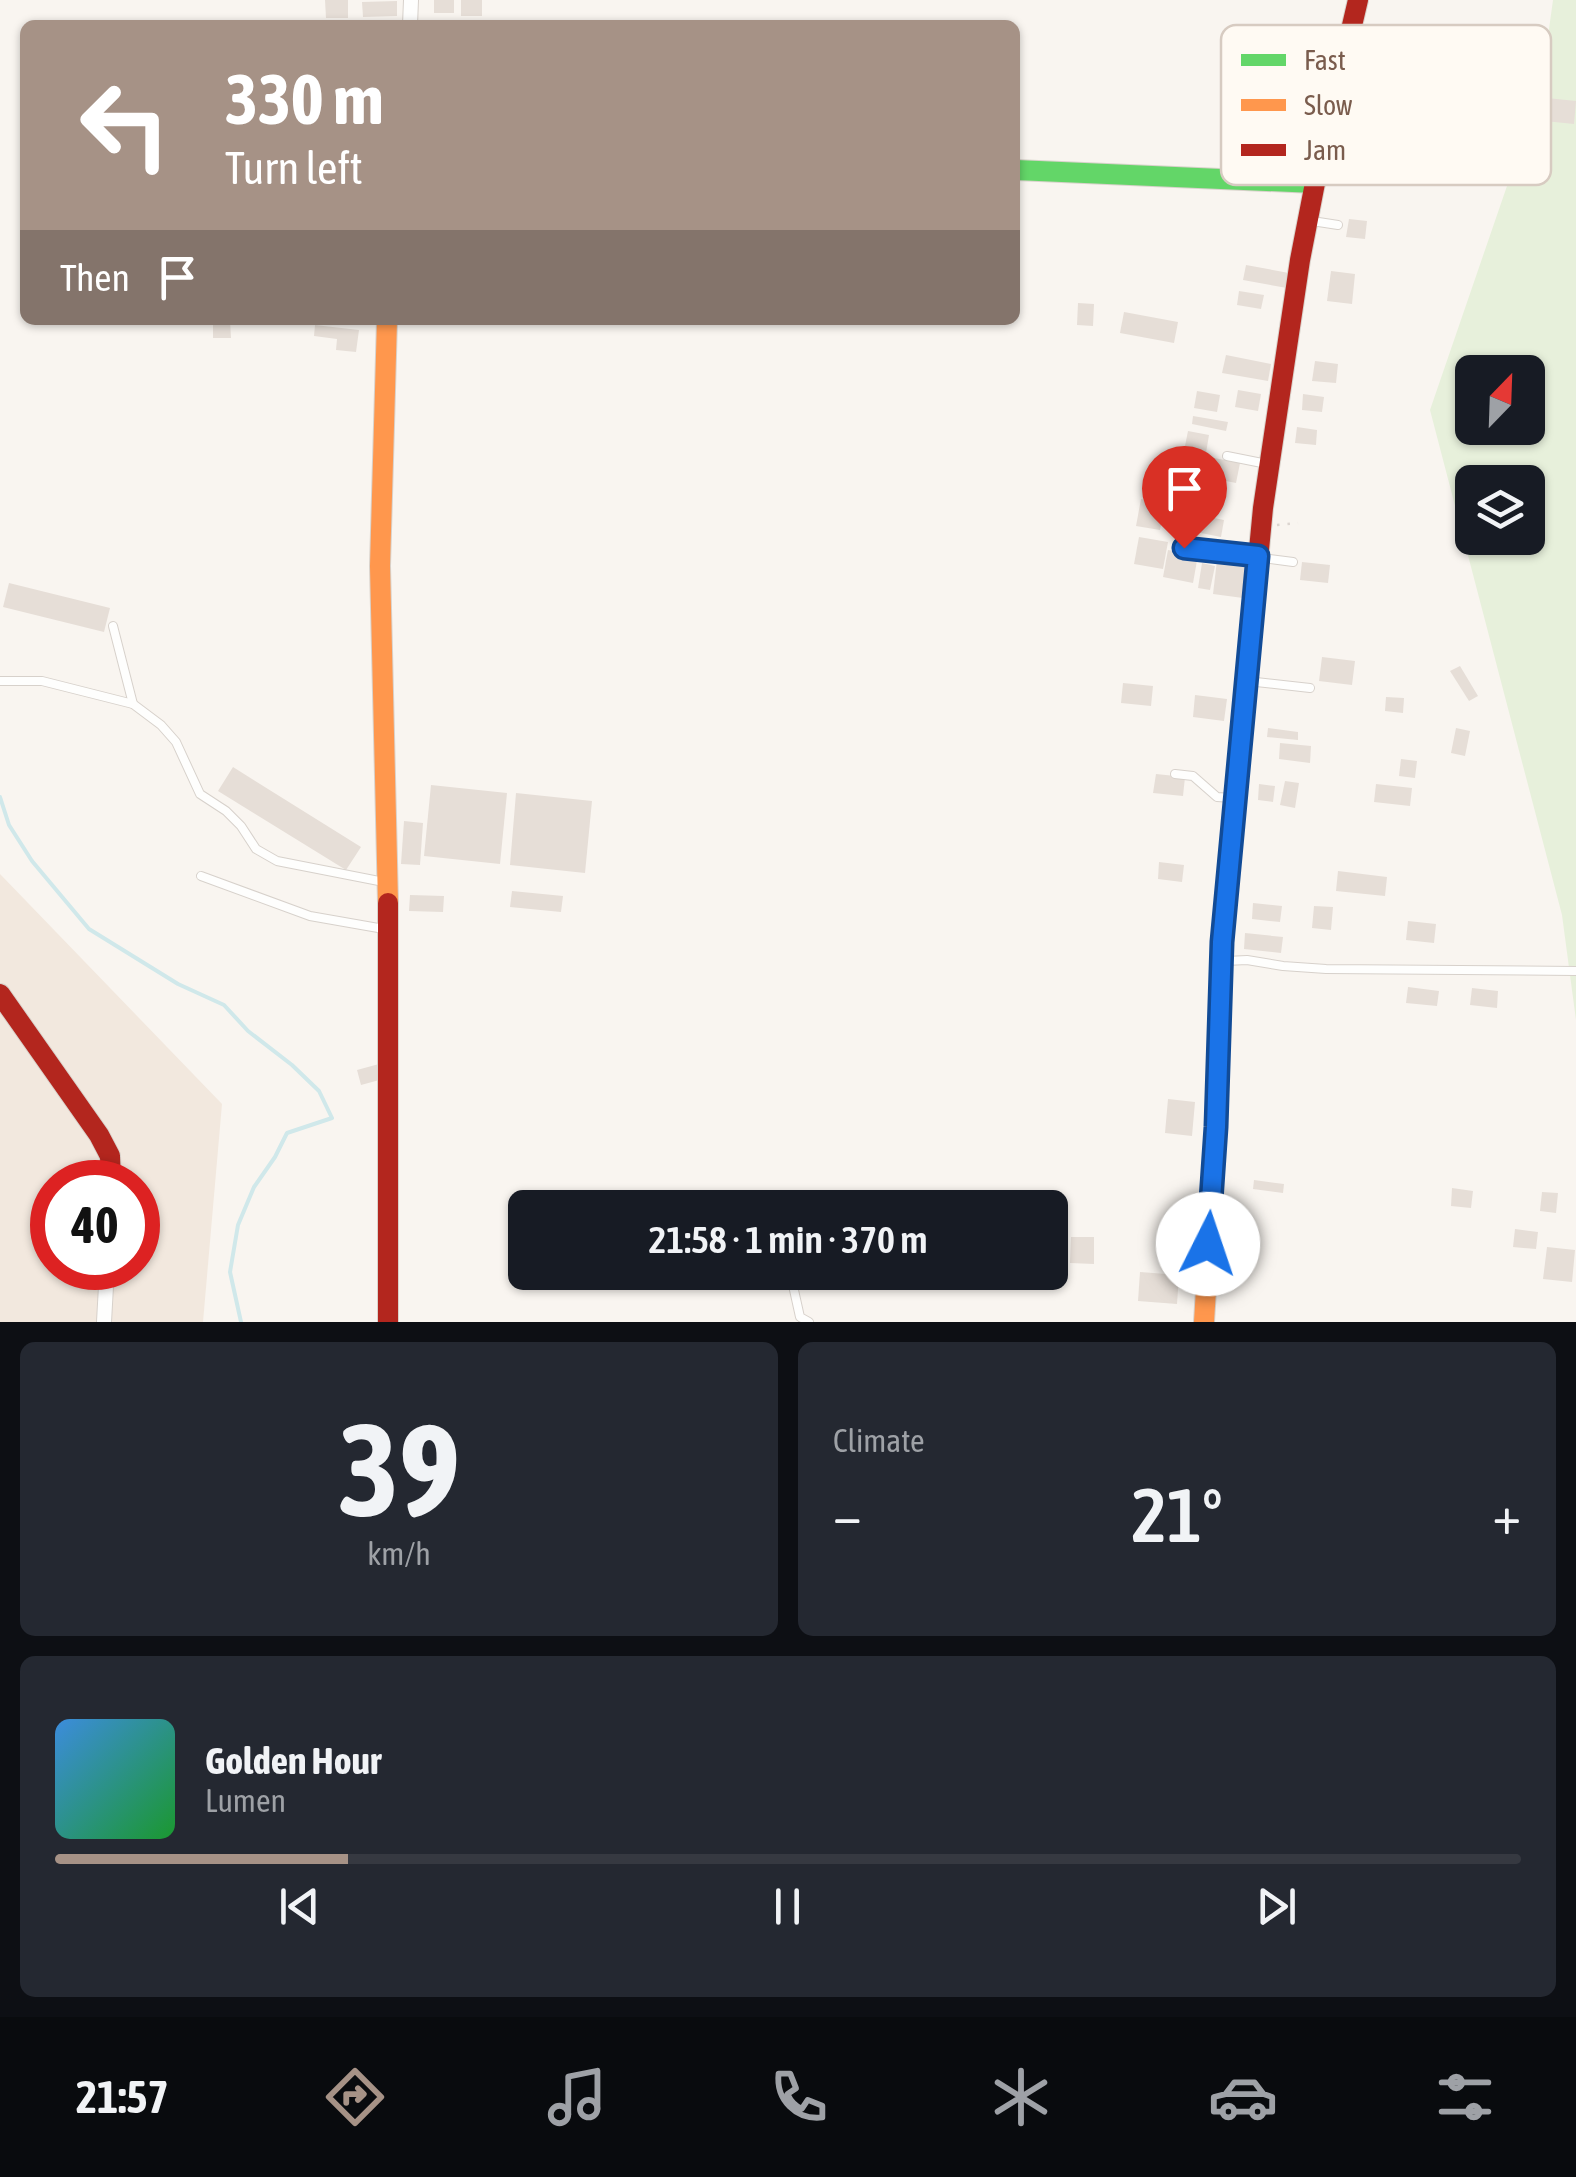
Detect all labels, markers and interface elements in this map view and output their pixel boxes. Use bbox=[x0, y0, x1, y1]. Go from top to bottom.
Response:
legend bbox=[1221, 25, 1551, 185]
text: Fast bbox=[1304, 44, 1346, 76]
text: 330 m bbox=[225, 59, 384, 139]
icon: left bbox=[60, 60, 190, 190]
text: Slow bbox=[1304, 89, 1353, 121]
text: Jam bbox=[1304, 134, 1346, 166]
text: Turn left bbox=[225, 142, 363, 194]
icon: arrive bbox=[150, 250, 205, 305]
text: Then bbox=[60, 256, 130, 299]
north arrow bbox=[1455, 355, 1545, 445]
map controls bbox=[1455, 355, 1545, 555]
pin bbox=[1142, 446, 1227, 549]
icon: arrive bbox=[1157, 461, 1212, 516]
button: layers bbox=[1455, 465, 1545, 555]
speed limit sign: 40 bbox=[30, 1160, 160, 1290]
position arrow bbox=[1156, 1192, 1260, 1296]
text: 21:58 · 1 min · 370 m bbox=[648, 1218, 928, 1261]
text: 39 bbox=[338, 1395, 460, 1544]
text: Climate bbox=[833, 1422, 925, 1459]
text: 21° bbox=[1131, 1472, 1223, 1558]
text: − bbox=[833, 1483, 862, 1546]
text: + bbox=[1492, 1483, 1521, 1546]
text: km/h bbox=[367, 1535, 431, 1572]
text: Golden Hour bbox=[205, 1739, 381, 1782]
text: Lumen bbox=[205, 1782, 286, 1819]
icon: previous bbox=[272, 1879, 327, 1934]
icon: pause bbox=[760, 1879, 815, 1934]
icon: next bbox=[1249, 1879, 1304, 1934]
icon: directions bbox=[320, 2062, 390, 2132]
icon: music bbox=[542, 2062, 612, 2132]
icon: phone bbox=[764, 2062, 834, 2132]
icon: climate bbox=[986, 2062, 1056, 2132]
icon: car bbox=[1208, 2062, 1278, 2132]
icon: filters bbox=[1430, 2062, 1500, 2132]
text: 21:57 bbox=[76, 2071, 169, 2123]

